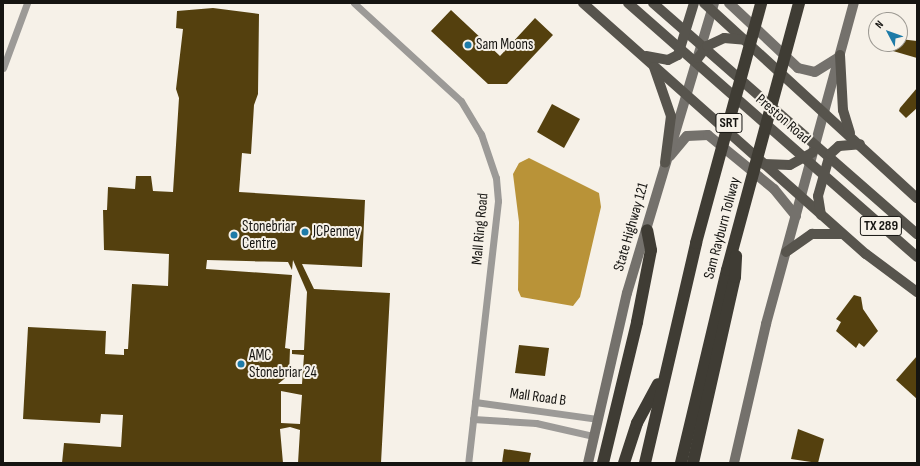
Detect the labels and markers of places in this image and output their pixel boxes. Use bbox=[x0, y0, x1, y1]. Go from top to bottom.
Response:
place label: Sam Moons bbox=[476, 36, 533, 54]
marker: Sam Moons bbox=[463, 40, 473, 50]
place label: Stonebriar Centre bbox=[242, 217, 295, 252]
place label: JCPenney bbox=[313, 223, 360, 241]
marker: JCPenney bbox=[300, 227, 310, 237]
marker: Stonebriar Centre bbox=[229, 230, 239, 240]
place label: AMC Stonebriar 24 bbox=[249, 346, 317, 381]
marker: AMC Stonebriar 24 bbox=[236, 359, 246, 369]

